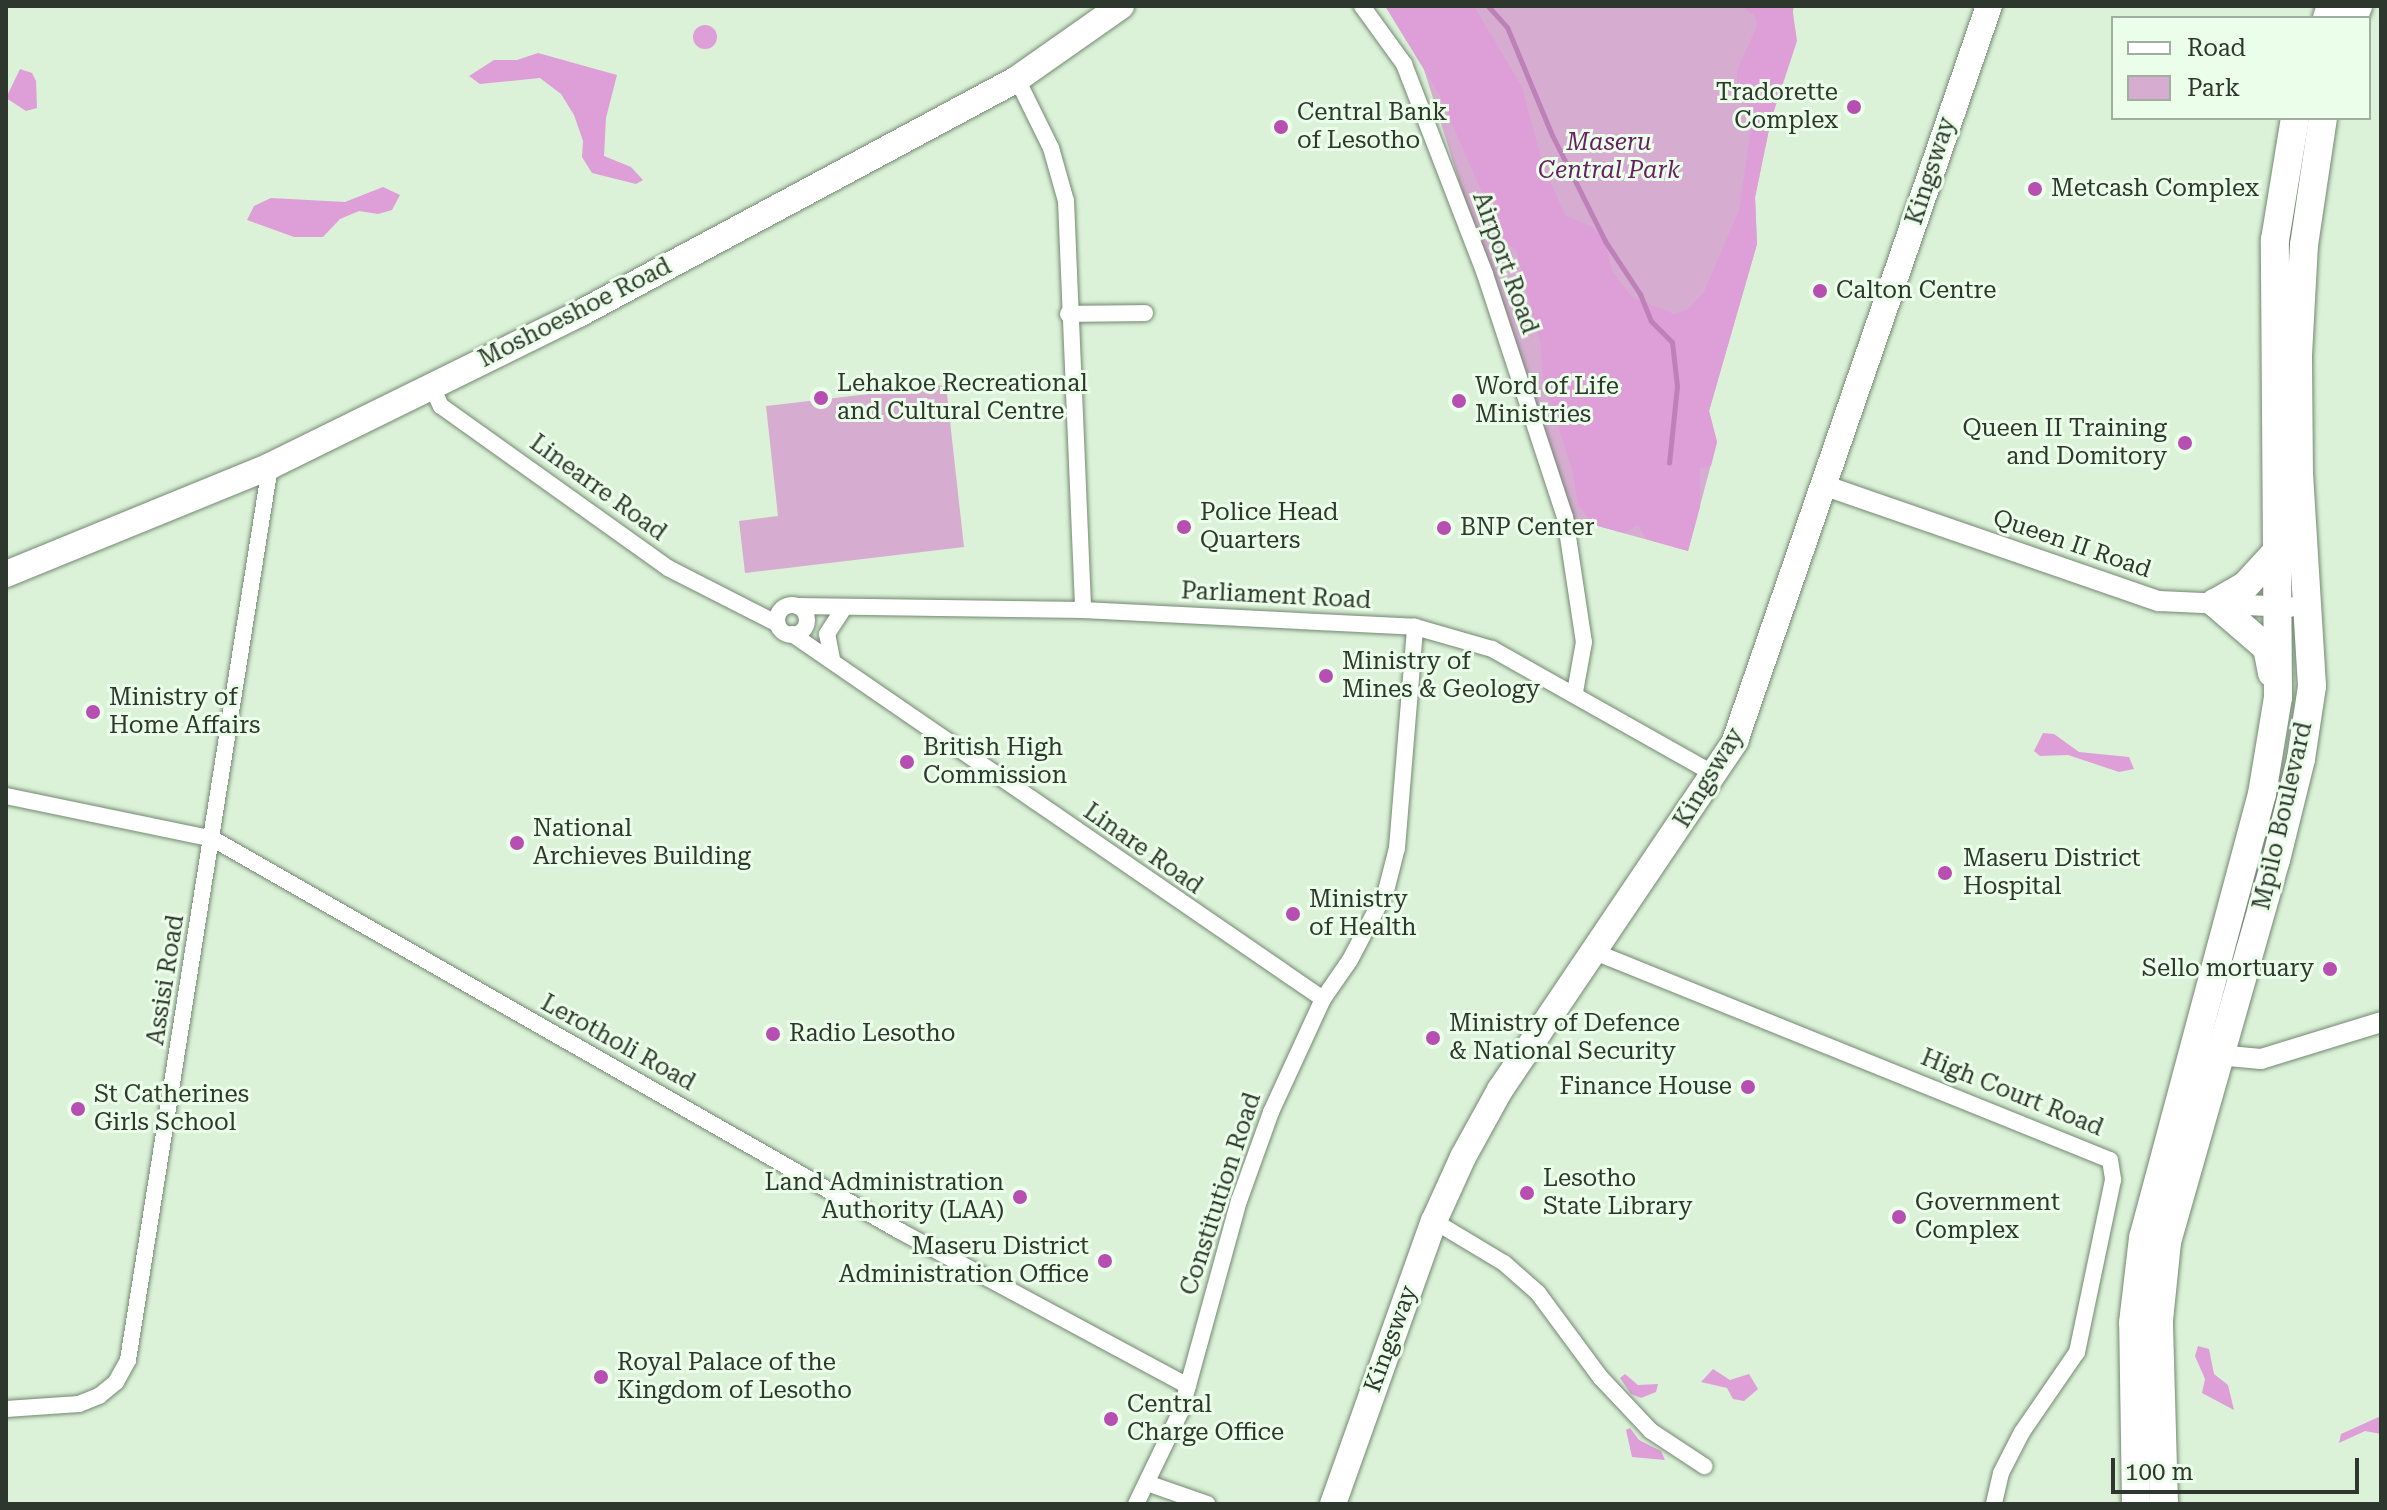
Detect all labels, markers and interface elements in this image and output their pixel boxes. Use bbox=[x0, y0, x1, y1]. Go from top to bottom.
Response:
legend bbox=[2111, 16, 2371, 120]
text: Road bbox=[2187, 34, 2246, 62]
text: Park bbox=[2187, 74, 2240, 102]
place label: Tradorette Complex bbox=[1716, 79, 1838, 135]
marker: Tradorette Complex bbox=[1845, 98, 1863, 116]
place label: Central Bank of Lesotho bbox=[1297, 99, 1447, 155]
street label: Kingsway bbox=[1900, 114, 1962, 228]
marker: Central Bank of Lesotho bbox=[1272, 118, 1290, 136]
park label: Maseru Central Park bbox=[1538, 129, 1680, 185]
place label: Metcash Complex bbox=[2051, 175, 2259, 203]
marker: Metcash Complex bbox=[2026, 180, 2044, 198]
street label: Airport Road bbox=[1466, 188, 1544, 338]
street label: Moshoeshoe Road bbox=[474, 252, 676, 374]
place label: Calton Centre bbox=[1836, 277, 1996, 305]
marker: Calton Centre bbox=[1811, 282, 1829, 300]
place label: Lehakoe Recreational and Cultural Centre bbox=[837, 370, 1088, 426]
place label: Word of Life Ministries bbox=[1475, 373, 1619, 429]
marker: Lehakoe Recreational and Cultural Centre bbox=[812, 389, 830, 407]
marker: Word of Life Ministries bbox=[1450, 392, 1468, 410]
place label: Queen II Training and Domitory bbox=[1963, 415, 2167, 471]
street label: Linearre Road bbox=[524, 429, 672, 547]
marker: Queen II Training and Domitory bbox=[2174, 432, 2196, 454]
place label: Police Head Quarters bbox=[1200, 499, 1338, 555]
street label: Queen II Road bbox=[1989, 504, 2155, 584]
place label: BNP Center bbox=[1460, 514, 1595, 542]
marker: Police Head Quarters bbox=[1175, 518, 1193, 536]
marker: BNP Center bbox=[1435, 519, 1453, 537]
street label: Parliament Road bbox=[1180, 577, 1372, 615]
place label: Ministry of Mines & Geology bbox=[1342, 648, 1540, 704]
marker: Ministry of Mines & Geology bbox=[1317, 667, 1335, 685]
place label: Ministry of Home Affairs bbox=[109, 684, 260, 740]
marker: Ministry of Home Affairs bbox=[84, 703, 102, 721]
street label: Mpilo Boulevard bbox=[2247, 719, 2319, 913]
street label: Kingsway bbox=[1668, 723, 1750, 833]
place label: British High Commission bbox=[923, 734, 1067, 790]
marker: British High Commission bbox=[898, 753, 916, 771]
street label: Linare Road bbox=[1078, 797, 1208, 901]
place label: National Archieves Building bbox=[533, 815, 751, 871]
marker: National Archieves Building bbox=[508, 834, 526, 852]
place label: Maseru District Hospital bbox=[1963, 845, 2141, 901]
marker: Maseru District Hospital bbox=[1934, 862, 1956, 884]
place label: Ministry of Health bbox=[1309, 886, 1417, 942]
marker: Ministry of Health bbox=[1284, 905, 1302, 923]
street label: Assisi Road bbox=[141, 913, 191, 1047]
place label: Sello mortuary bbox=[2142, 955, 2314, 983]
marker: Sello mortuary bbox=[2321, 960, 2339, 978]
street label: Lerotholi Road bbox=[536, 989, 700, 1097]
place label: Ministry of Defence & National Security bbox=[1449, 1010, 1680, 1066]
place label: Radio Lesotho bbox=[789, 1020, 955, 1048]
marker: Radio Lesotho bbox=[764, 1025, 782, 1043]
marker: Ministry of Defence & National Security bbox=[1424, 1029, 1442, 1047]
street label: High Court Road bbox=[1917, 1043, 2107, 1143]
place label: Finance House bbox=[1559, 1073, 1732, 1101]
marker: Finance House bbox=[1739, 1078, 1757, 1096]
place label: St Catherines Girls School bbox=[94, 1081, 249, 1137]
street label: Constitution Road bbox=[1175, 1089, 1267, 1299]
marker: St Catherines Girls School bbox=[69, 1100, 87, 1118]
place label: Lesotho State Library bbox=[1543, 1165, 1693, 1221]
place label: Land Administration Authority (LAA) bbox=[764, 1169, 1004, 1225]
marker: Lesotho State Library bbox=[1518, 1184, 1536, 1202]
marker: Land Administration Authority (LAA) bbox=[1011, 1188, 1029, 1206]
place label: Government Complex bbox=[1915, 1189, 2060, 1245]
marker: Government Complex bbox=[1890, 1208, 1908, 1226]
place label: Maseru District Administration Office bbox=[839, 1233, 1089, 1289]
marker: Maseru District Administration Office bbox=[1096, 1252, 1114, 1270]
street label: Kingsway bbox=[1358, 1282, 1424, 1396]
place label: Royal Palace of the Kingdom of Lesotho bbox=[617, 1349, 852, 1405]
marker: Royal Palace of the Kingdom of Lesotho bbox=[592, 1368, 610, 1386]
place label: Central Charge Office bbox=[1127, 1391, 1284, 1447]
marker: Central Charge Office bbox=[1102, 1410, 1120, 1428]
scale bar bbox=[2115, 1442, 2363, 1492]
text: 100 m bbox=[2125, 1458, 2193, 1486]

